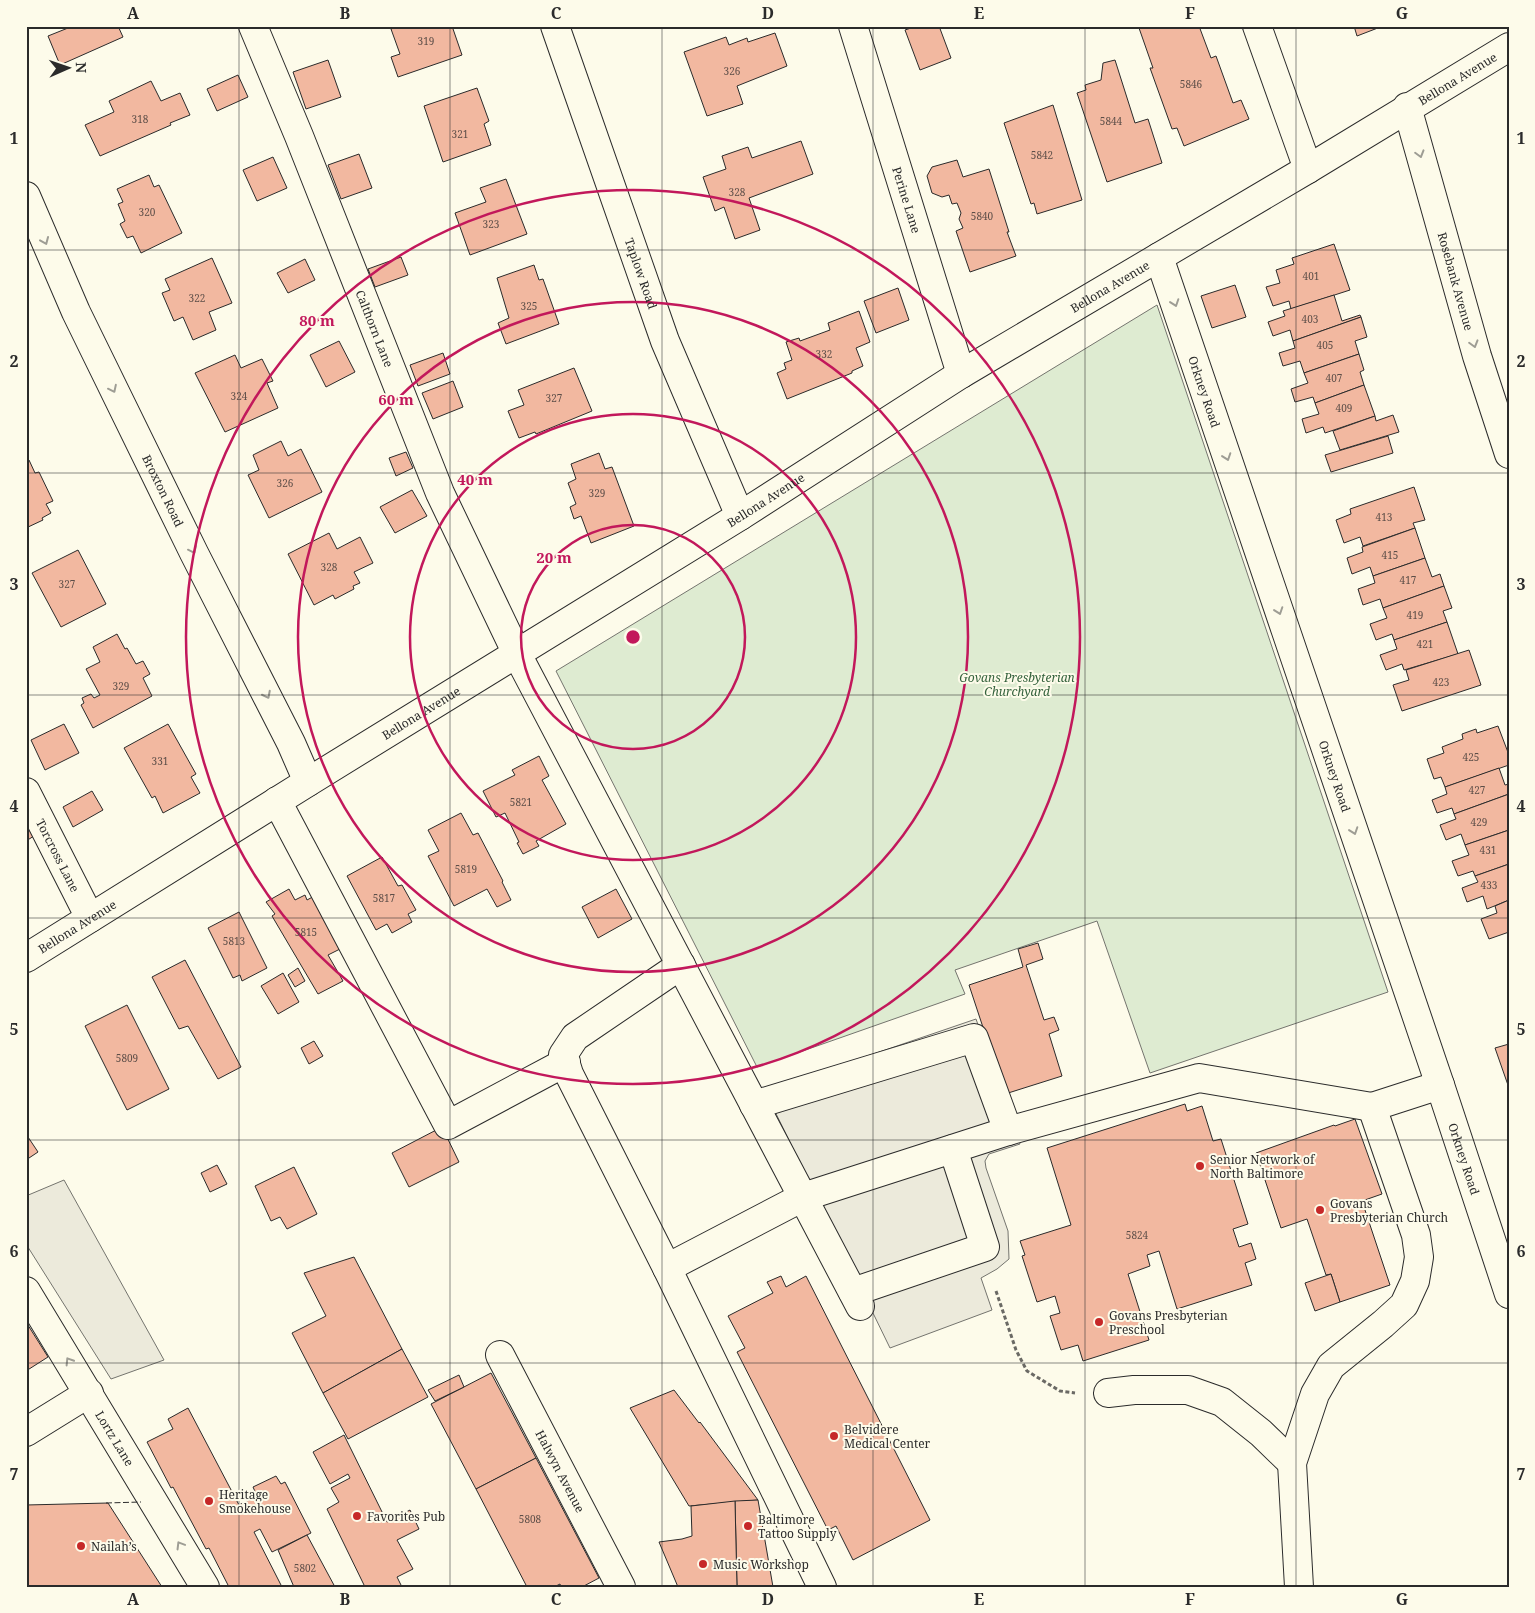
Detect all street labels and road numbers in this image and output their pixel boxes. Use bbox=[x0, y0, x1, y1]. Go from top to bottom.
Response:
street label: Bellona Avenue bbox=[1415, 48, 1500, 109]
street label: Perine Lane bbox=[889, 164, 925, 235]
street label: Rosebank Avenue bbox=[1434, 230, 1478, 332]
street label: Taplow Road bbox=[621, 236, 662, 312]
street label: Bellona Avenue bbox=[1067, 256, 1152, 316]
street label: Calthorn Lane bbox=[352, 287, 398, 369]
street label: Orkney Road bbox=[1185, 353, 1225, 430]
street label: Broxton Road bbox=[138, 452, 189, 530]
street label: Bellona Avenue bbox=[723, 468, 808, 531]
street label: Bellona Avenue bbox=[378, 682, 463, 743]
street label: Orkney Road bbox=[1315, 738, 1355, 815]
street label: Torcross Lane bbox=[32, 816, 84, 895]
street label: Bellona Avenue bbox=[35, 895, 119, 957]
street label: Orkney Road bbox=[1445, 1121, 1484, 1197]
street label: Lortz Lane bbox=[92, 1407, 138, 1469]
street label: Halwyn Avenue bbox=[532, 1427, 589, 1515]

